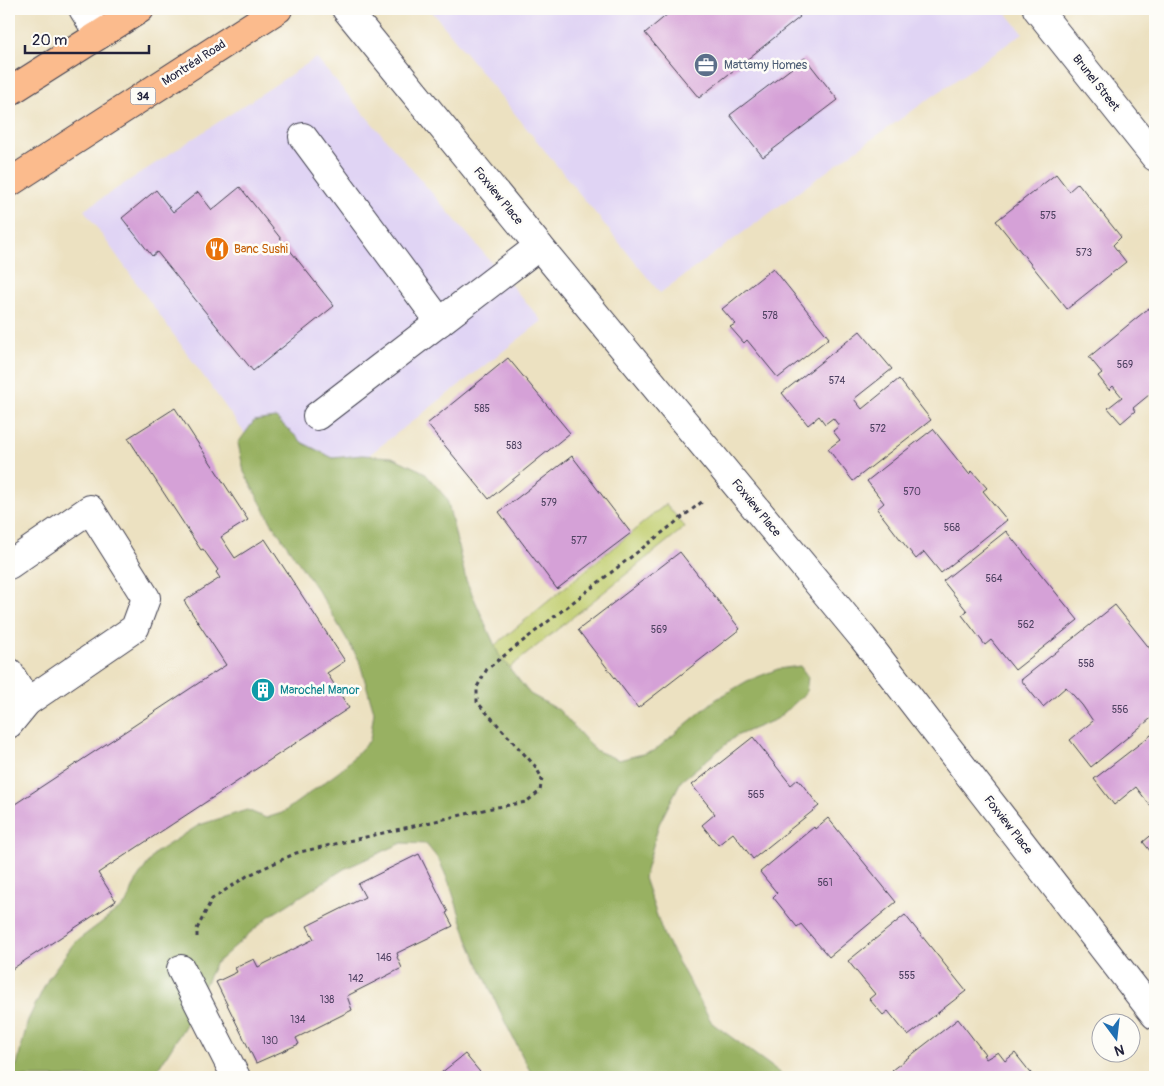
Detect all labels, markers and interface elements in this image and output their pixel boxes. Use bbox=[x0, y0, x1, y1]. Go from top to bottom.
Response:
scale bar bbox=[25, 22, 149, 54]
text: 20 m bbox=[32, 31, 67, 50]
street label: Montréal Road bbox=[159, 37, 229, 89]
office icon: Mattamy Homes bbox=[693, 52, 719, 78]
street label: Brunel Street bbox=[1069, 52, 1123, 114]
place label: Mattamy Homes bbox=[724, 58, 808, 73]
road number: 34 bbox=[130, 88, 156, 104]
street label: Foxview Place bbox=[470, 164, 526, 228]
house number: 575 bbox=[1040, 210, 1056, 222]
restaurant icon: Banc Sushi bbox=[204, 236, 230, 262]
place label: Banc Sushi bbox=[234, 242, 288, 257]
house number: 573 bbox=[1076, 247, 1093, 259]
house number: 578 bbox=[762, 310, 778, 322]
house number: 569 bbox=[1117, 359, 1133, 371]
house number: 574 bbox=[829, 375, 845, 387]
house number: 585 bbox=[474, 403, 490, 415]
house number: 572 bbox=[870, 423, 887, 435]
house number: 583 bbox=[506, 440, 522, 452]
street label: Foxview Place bbox=[728, 476, 784, 540]
house number: 570 bbox=[903, 486, 921, 498]
house number: 579 bbox=[541, 497, 557, 509]
house number: 568 bbox=[944, 522, 960, 534]
house number: 577 bbox=[571, 535, 588, 547]
house number: 564 bbox=[985, 573, 1003, 585]
house number: 562 bbox=[1018, 619, 1035, 631]
house number: 569 bbox=[651, 624, 667, 636]
house number: 558 bbox=[1078, 658, 1094, 670]
building icon: Marochel Manor bbox=[250, 677, 276, 703]
place label: Marochel Manor bbox=[280, 683, 360, 698]
house number: 556 bbox=[1112, 704, 1129, 716]
house number: 565 bbox=[748, 789, 764, 801]
street label: Foxview Place bbox=[980, 793, 1036, 857]
house number: 561 bbox=[817, 877, 833, 889]
house number: 146 bbox=[376, 952, 392, 964]
house number: 555 bbox=[899, 970, 915, 982]
house number: 142 bbox=[348, 973, 364, 985]
house number: 138 bbox=[320, 994, 334, 1006]
house number: 134 bbox=[290, 1014, 306, 1026]
north arrow bbox=[1092, 1014, 1142, 1064]
house number: 130 bbox=[262, 1035, 278, 1047]
text: N bbox=[1112, 1041, 1126, 1060]

